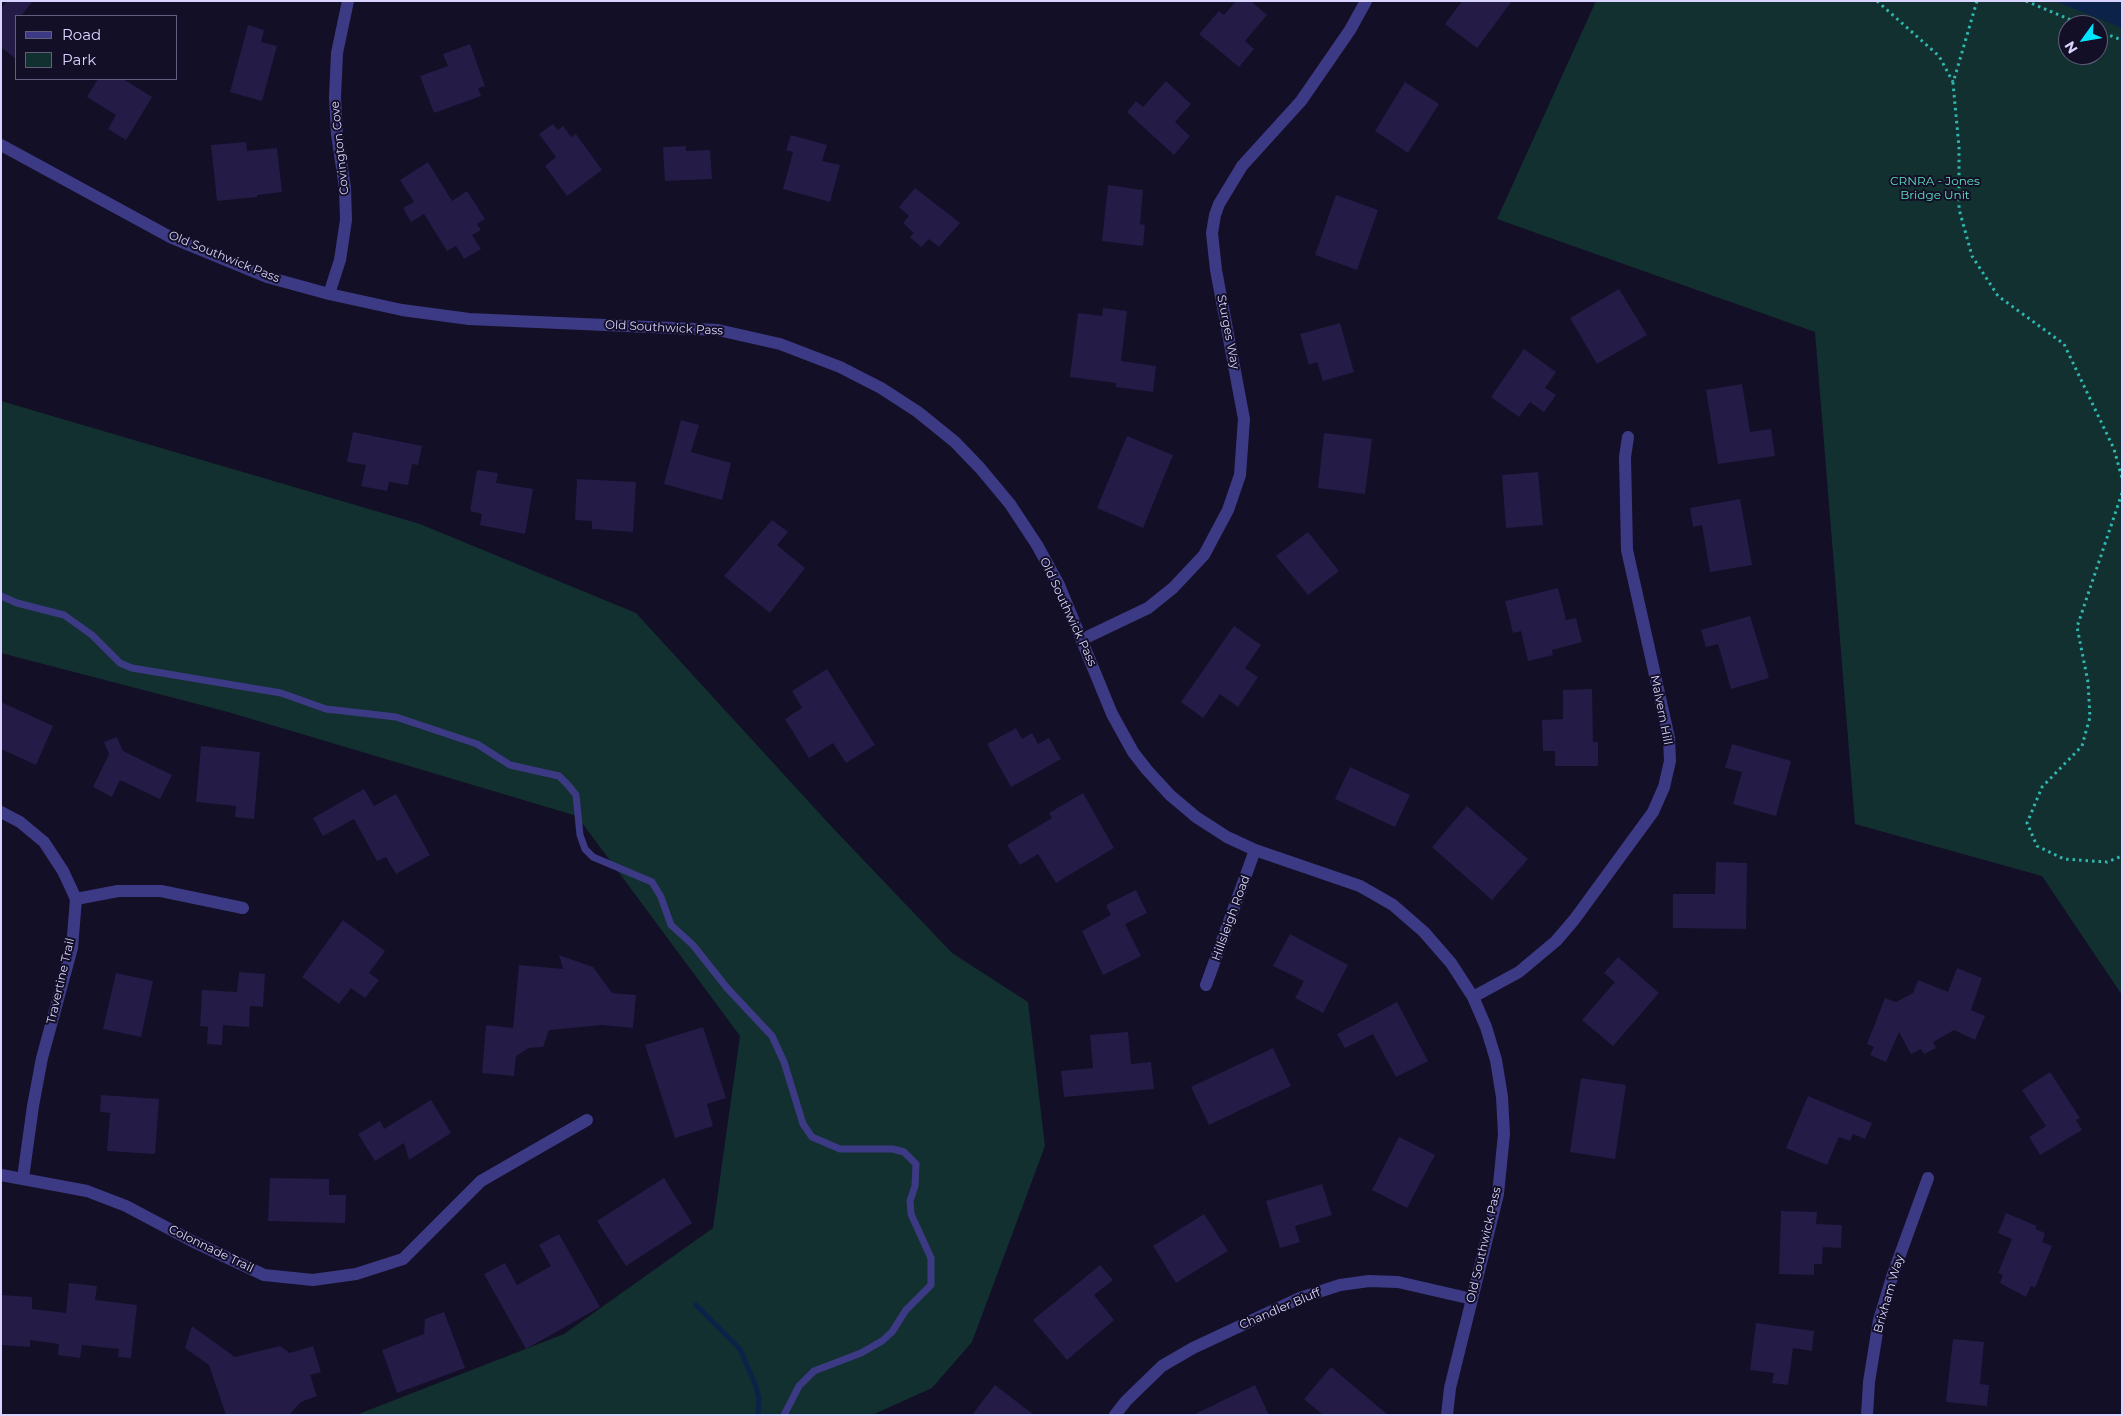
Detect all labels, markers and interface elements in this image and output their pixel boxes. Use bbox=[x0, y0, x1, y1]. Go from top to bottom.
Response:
legend bbox=[15, 15, 178, 80]
north arrow bbox=[2058, 15, 2108, 65]
text: Road bbox=[62, 25, 101, 44]
text: N bbox=[2060, 38, 2082, 57]
text: Park bbox=[62, 50, 96, 69]
street label: Covington Cove bbox=[328, 100, 352, 196]
park label: CRNRA - Jones Bridge Unit bbox=[1890, 174, 1980, 202]
street label: Old Southwick Pass bbox=[166, 228, 282, 286]
street label: Sturges Way bbox=[1214, 294, 1242, 370]
street label: Old Southwick Pass bbox=[605, 318, 723, 338]
street label: Old Southwick Pass bbox=[1036, 555, 1100, 669]
street label: Malvern Hill bbox=[1647, 674, 1675, 746]
street label: Hillsleigh Road bbox=[1209, 873, 1253, 963]
street label: Travertine Trail bbox=[44, 937, 78, 1025]
street label: Old Southwick Pass bbox=[1464, 1186, 1504, 1304]
street label: Colonnade Trail bbox=[166, 1222, 256, 1276]
street label: Brixham Way bbox=[1871, 1253, 1907, 1335]
street label: Chandler Bluff bbox=[1237, 1285, 1323, 1333]

